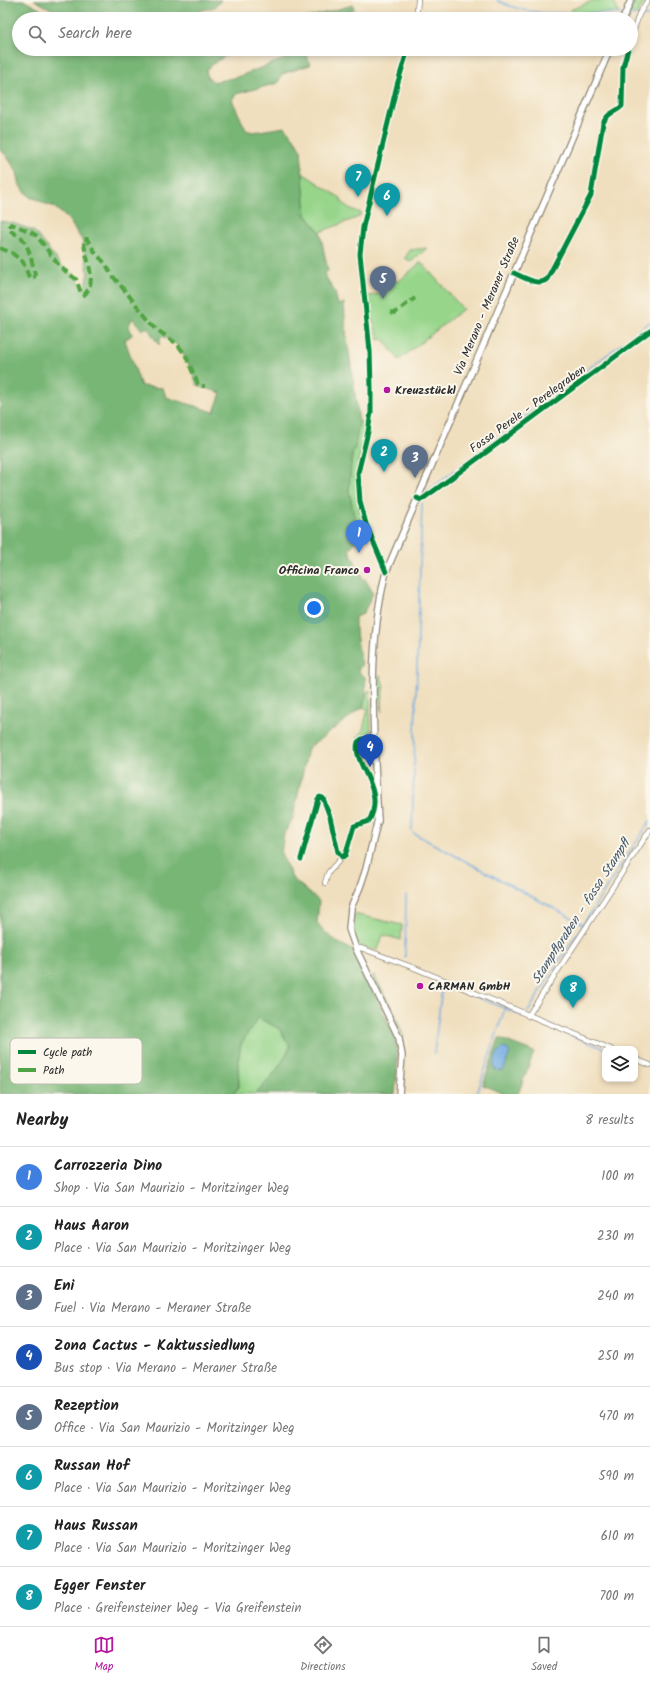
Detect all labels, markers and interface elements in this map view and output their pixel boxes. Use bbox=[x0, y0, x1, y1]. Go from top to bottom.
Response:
search box bbox=[12, 12, 638, 56]
text: Search here bbox=[58, 22, 132, 46]
icon: search bbox=[26, 23, 48, 45]
pin: 7 bbox=[345, 164, 371, 197]
pin: 6 bbox=[374, 183, 400, 216]
street label: Via Merano - Meraner Straße bbox=[449, 233, 525, 378]
pin: 5 bbox=[370, 266, 396, 299]
street label: Fossa Perele - Perelegraben bbox=[466, 360, 590, 458]
place label: Kreuzstückl bbox=[395, 381, 457, 400]
marker: Kreuzstückl bbox=[382, 385, 392, 395]
pin: 2 bbox=[371, 439, 397, 472]
pin: 3 bbox=[402, 445, 428, 478]
pin: 1 bbox=[346, 520, 372, 553]
place label: Officina Franco bbox=[279, 561, 360, 580]
marker: Officina Franco bbox=[362, 565, 372, 575]
your location bbox=[304, 598, 324, 618]
pin: 4 bbox=[357, 734, 383, 767]
water label: Stampflgraben - fossa Stampfl bbox=[526, 833, 637, 989]
pin: 8 bbox=[560, 975, 586, 1008]
place label: CARMAN GmbH bbox=[428, 977, 511, 996]
marker: CARMAN GmbH bbox=[415, 981, 425, 991]
legend bbox=[10, 1038, 142, 1084]
text: Cycle path bbox=[43, 1044, 92, 1062]
map controls bbox=[602, 1046, 638, 1082]
button: layers bbox=[602, 1046, 638, 1082]
text: Path bbox=[43, 1062, 64, 1080]
text: Nearby bbox=[16, 1107, 68, 1134]
text: 8 results bbox=[585, 1110, 634, 1131]
text: Carrozzeria Dino bbox=[54, 1154, 162, 1178]
text: 1 bbox=[27, 1166, 31, 1187]
text: 100 m bbox=[601, 1166, 634, 1187]
text: Shop · Via San Maurizio - Moritzinger Weg bbox=[54, 1178, 289, 1199]
text: Haus Aaron bbox=[54, 1214, 129, 1238]
text: 2 bbox=[25, 1226, 33, 1247]
text: 230 m bbox=[597, 1226, 634, 1247]
text: Place · Via San Maurizio - Moritzinger Weg bbox=[54, 1238, 291, 1259]
text: Eni bbox=[54, 1274, 74, 1298]
text: 3 bbox=[25, 1286, 33, 1307]
text: 240 m bbox=[597, 1286, 634, 1307]
text: Fuel · Via Merano - Meraner Straße bbox=[54, 1298, 251, 1319]
text: Zona Cactus - Kaktussiedlung bbox=[54, 1334, 255, 1358]
text: 4 bbox=[25, 1346, 33, 1367]
text: 250 m bbox=[597, 1346, 634, 1367]
text: Bus stop · Via Merano - Meraner Straße bbox=[54, 1358, 277, 1379]
text: Rezeption bbox=[54, 1394, 119, 1418]
text: 5 bbox=[26, 1406, 32, 1427]
text: 470 m bbox=[599, 1406, 634, 1427]
text: Office · Via San Maurizio - Moritzinger Weg bbox=[54, 1418, 294, 1439]
text: Russan Hof bbox=[54, 1454, 129, 1478]
text: 6 bbox=[25, 1466, 33, 1487]
text: 590 m bbox=[599, 1466, 634, 1487]
text: Place · Via San Maurizio - Moritzinger Weg bbox=[54, 1478, 291, 1499]
text: Haus Russan bbox=[54, 1514, 138, 1538]
text: 7 bbox=[26, 1526, 32, 1547]
text: 610 m bbox=[601, 1526, 634, 1547]
text: Place · Via San Maurizio - Moritzinger Weg bbox=[54, 1538, 291, 1559]
text: Egger Fenster bbox=[54, 1574, 146, 1598]
text: 8 bbox=[25, 1586, 33, 1607]
text: 700 m bbox=[599, 1586, 634, 1607]
text: Place · Greifensteiner Weg - Via Greifenstein bbox=[54, 1598, 301, 1619]
tab: Map bbox=[93, 1634, 115, 1676]
tab: Directions bbox=[300, 1634, 346, 1676]
tab: Saved bbox=[531, 1634, 557, 1676]

